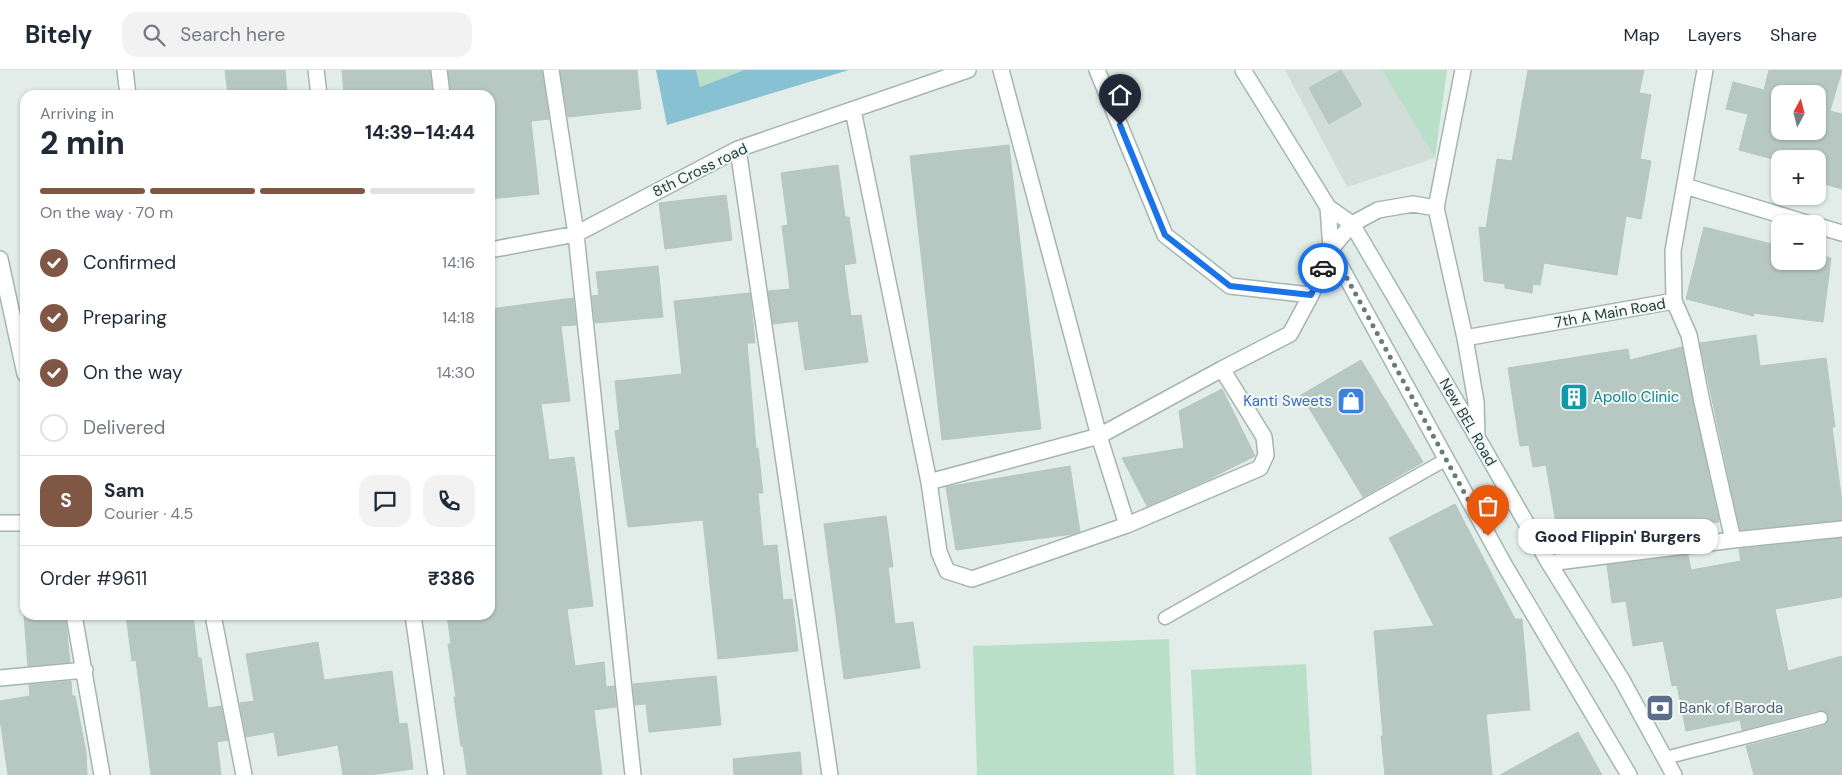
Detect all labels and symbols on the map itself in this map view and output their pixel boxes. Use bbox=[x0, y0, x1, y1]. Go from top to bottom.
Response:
pin bbox=[1099, 74, 1141, 125]
north arrow bbox=[1771, 85, 1826, 140]
street label: 8th Cross road bbox=[649, 138, 751, 202]
courier bbox=[1298, 243, 1348, 293]
street label: 7th A Main Road bbox=[1553, 293, 1667, 333]
street label: New BEL Road bbox=[1435, 374, 1501, 470]
building icon: Apollo Clinic bbox=[1559, 382, 1589, 412]
shop icon: Kanti Sweets bbox=[1336, 386, 1366, 416]
place label: Apollo Clinic bbox=[1593, 387, 1679, 407]
place label: Kanti Sweets bbox=[1243, 391, 1332, 411]
pin bbox=[1467, 485, 1509, 536]
callout: Good Flippin' Burgers bbox=[1518, 518, 1718, 554]
bank icon: Bank of Baroda bbox=[1645, 693, 1675, 723]
place label: Bank of Baroda bbox=[1679, 698, 1783, 718]

